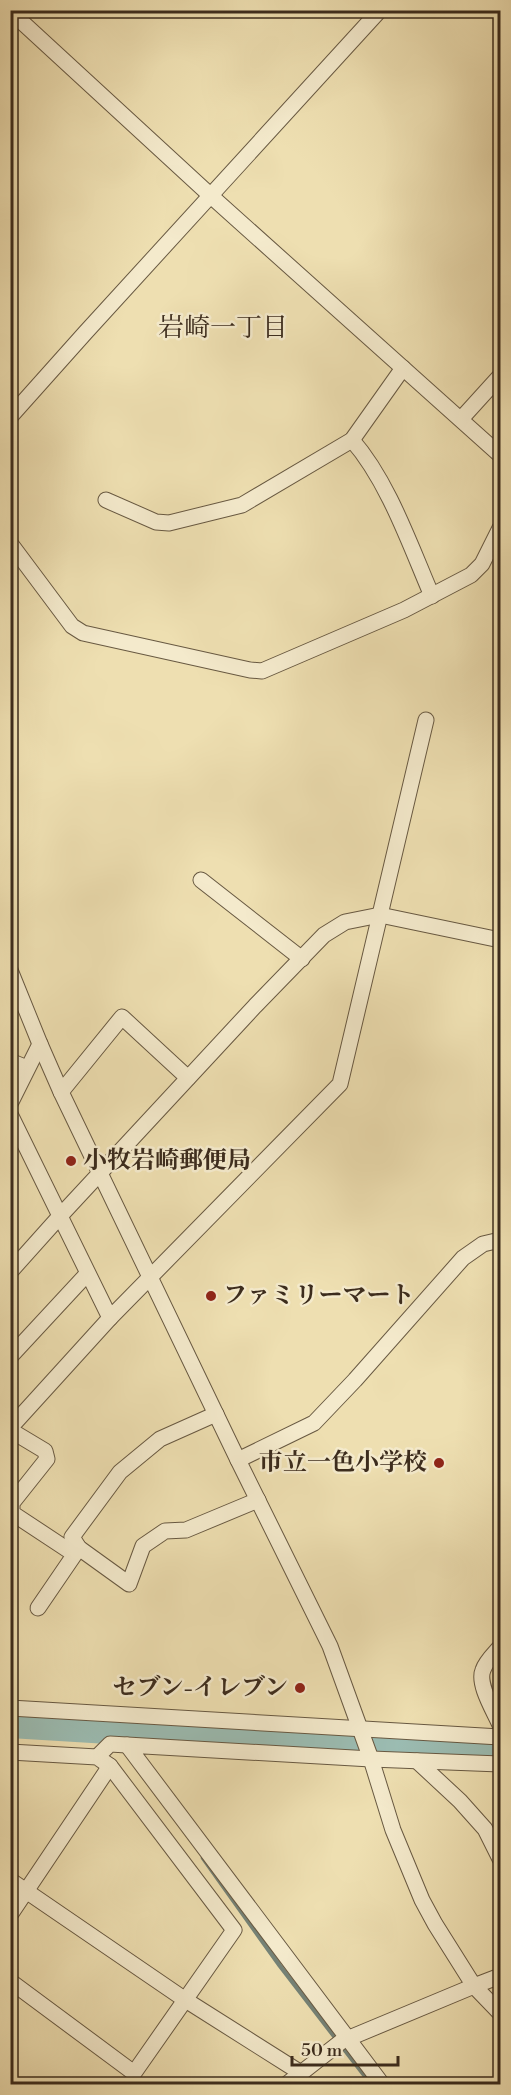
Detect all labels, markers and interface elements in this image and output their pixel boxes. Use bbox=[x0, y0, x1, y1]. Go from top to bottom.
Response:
district label: 岩崎一丁目 bbox=[158, 312, 288, 344]
place label: 小牧岩崎郵便局 bbox=[83, 1146, 251, 1176]
marker: 小牧岩崎郵便局 bbox=[64, 1154, 78, 1168]
place label: ファミリーマート bbox=[223, 1281, 415, 1311]
marker: ファミリーマート bbox=[204, 1289, 218, 1303]
place label: 市立一色小学校 bbox=[259, 1448, 427, 1478]
marker: 市立一色小学校 bbox=[432, 1456, 446, 1470]
place label: セブン-イレブン bbox=[112, 1673, 288, 1703]
marker: セブン-イレブン bbox=[293, 1681, 307, 1695]
scale bar bbox=[292, 2029, 398, 2067]
text: 50 m bbox=[301, 2039, 343, 2062]

